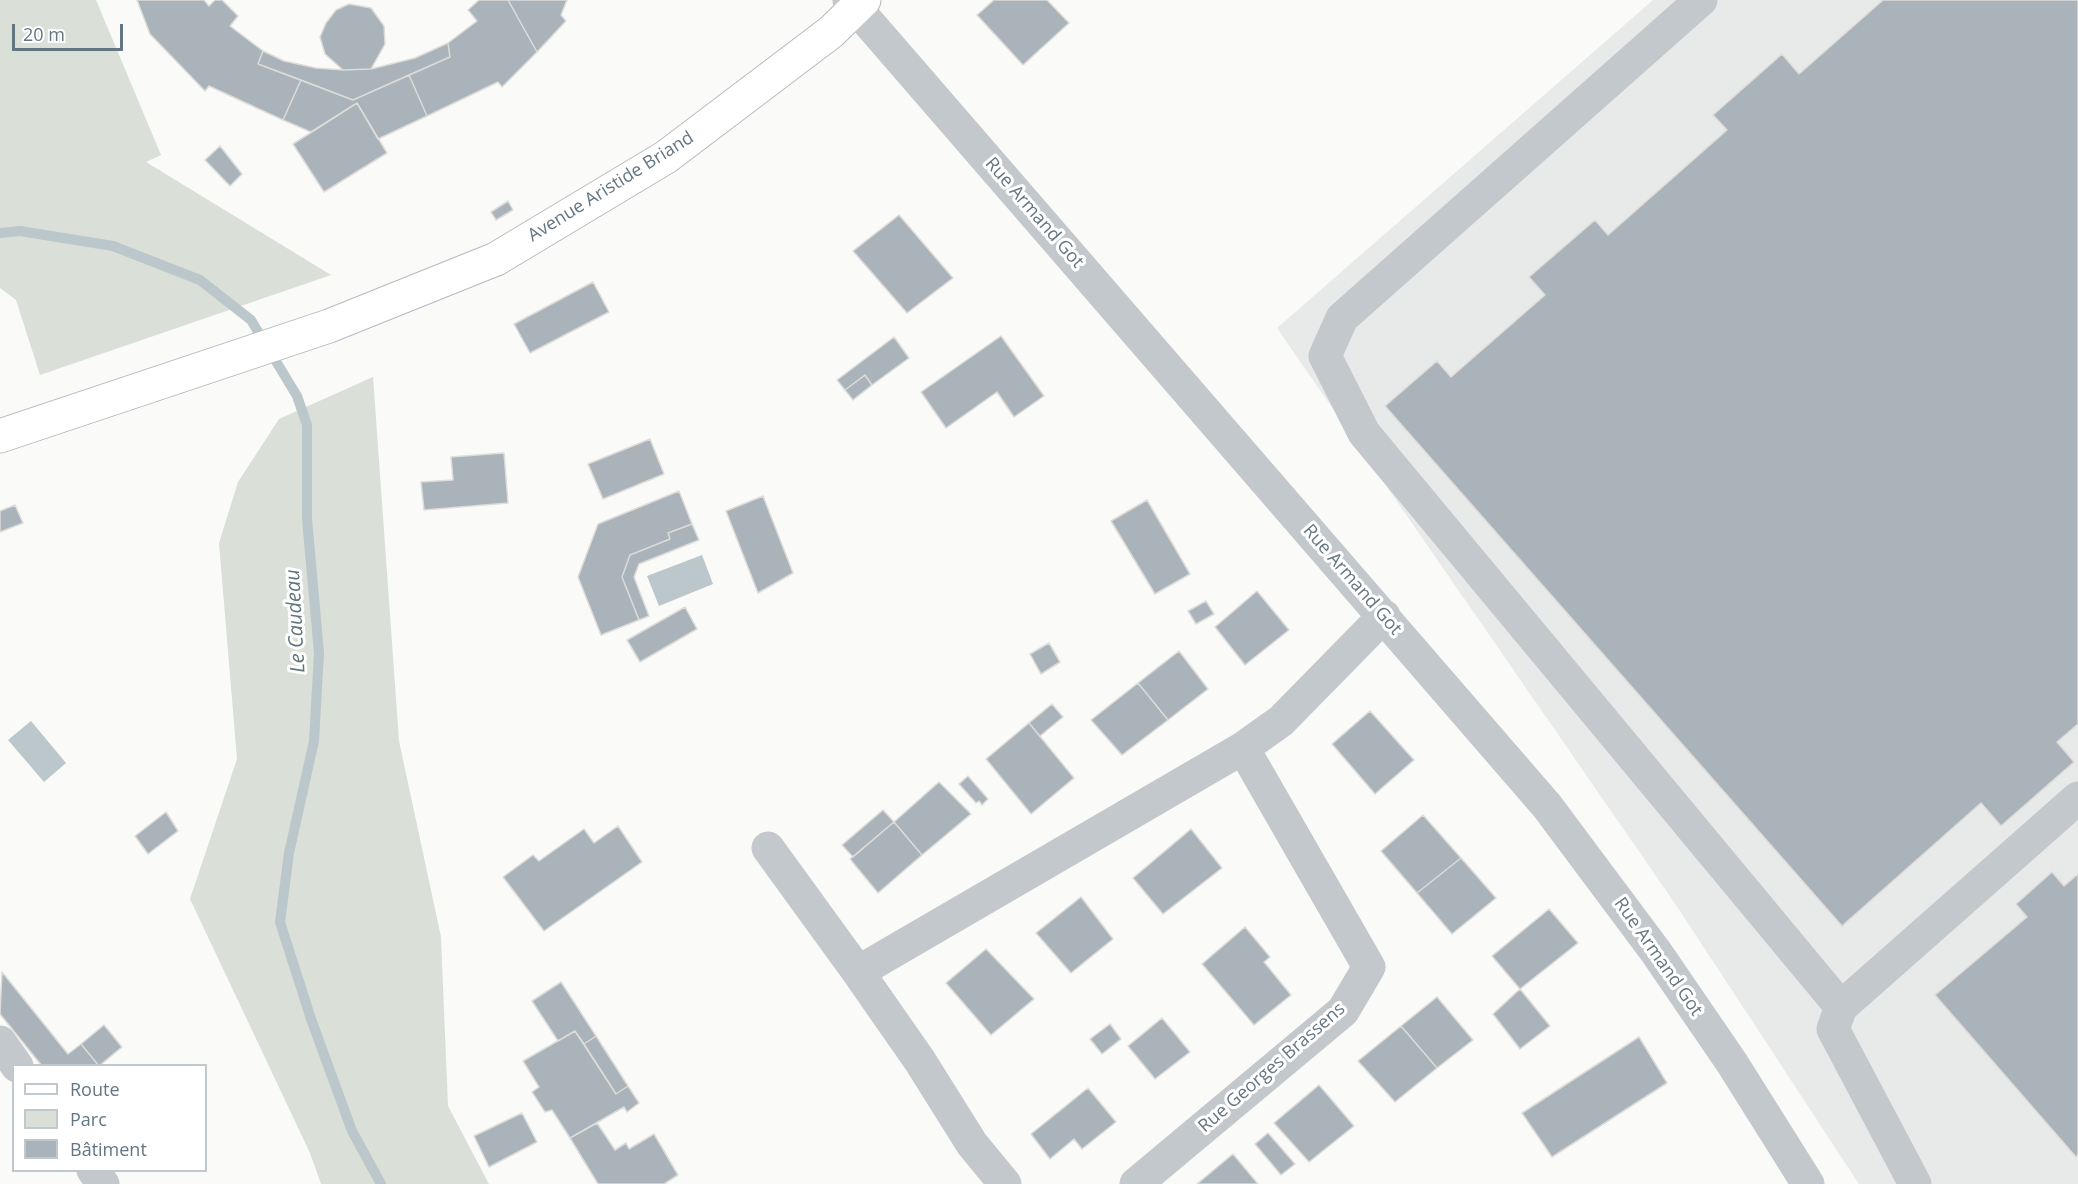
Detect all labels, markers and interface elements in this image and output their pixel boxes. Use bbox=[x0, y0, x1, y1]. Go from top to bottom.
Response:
scale bar bbox=[15, 12, 126, 50]
text: 20 m bbox=[23, 22, 65, 46]
street label: Avenue Aristide Briand bbox=[524, 127, 698, 247]
street label: Rue Armand Got bbox=[980, 153, 1088, 273]
street label: Rue Armand Got bbox=[1298, 520, 1406, 640]
water label: Le Caudeau bbox=[281, 569, 311, 673]
street label: Rue Armand Got bbox=[1609, 894, 1707, 1020]
street label: Rue Georges Brassens bbox=[1194, 998, 1350, 1138]
legend bbox=[12, 1064, 207, 1172]
text: Route bbox=[70, 1077, 120, 1101]
text: Parc bbox=[70, 1107, 107, 1131]
text: Bâtiment bbox=[70, 1137, 147, 1161]

